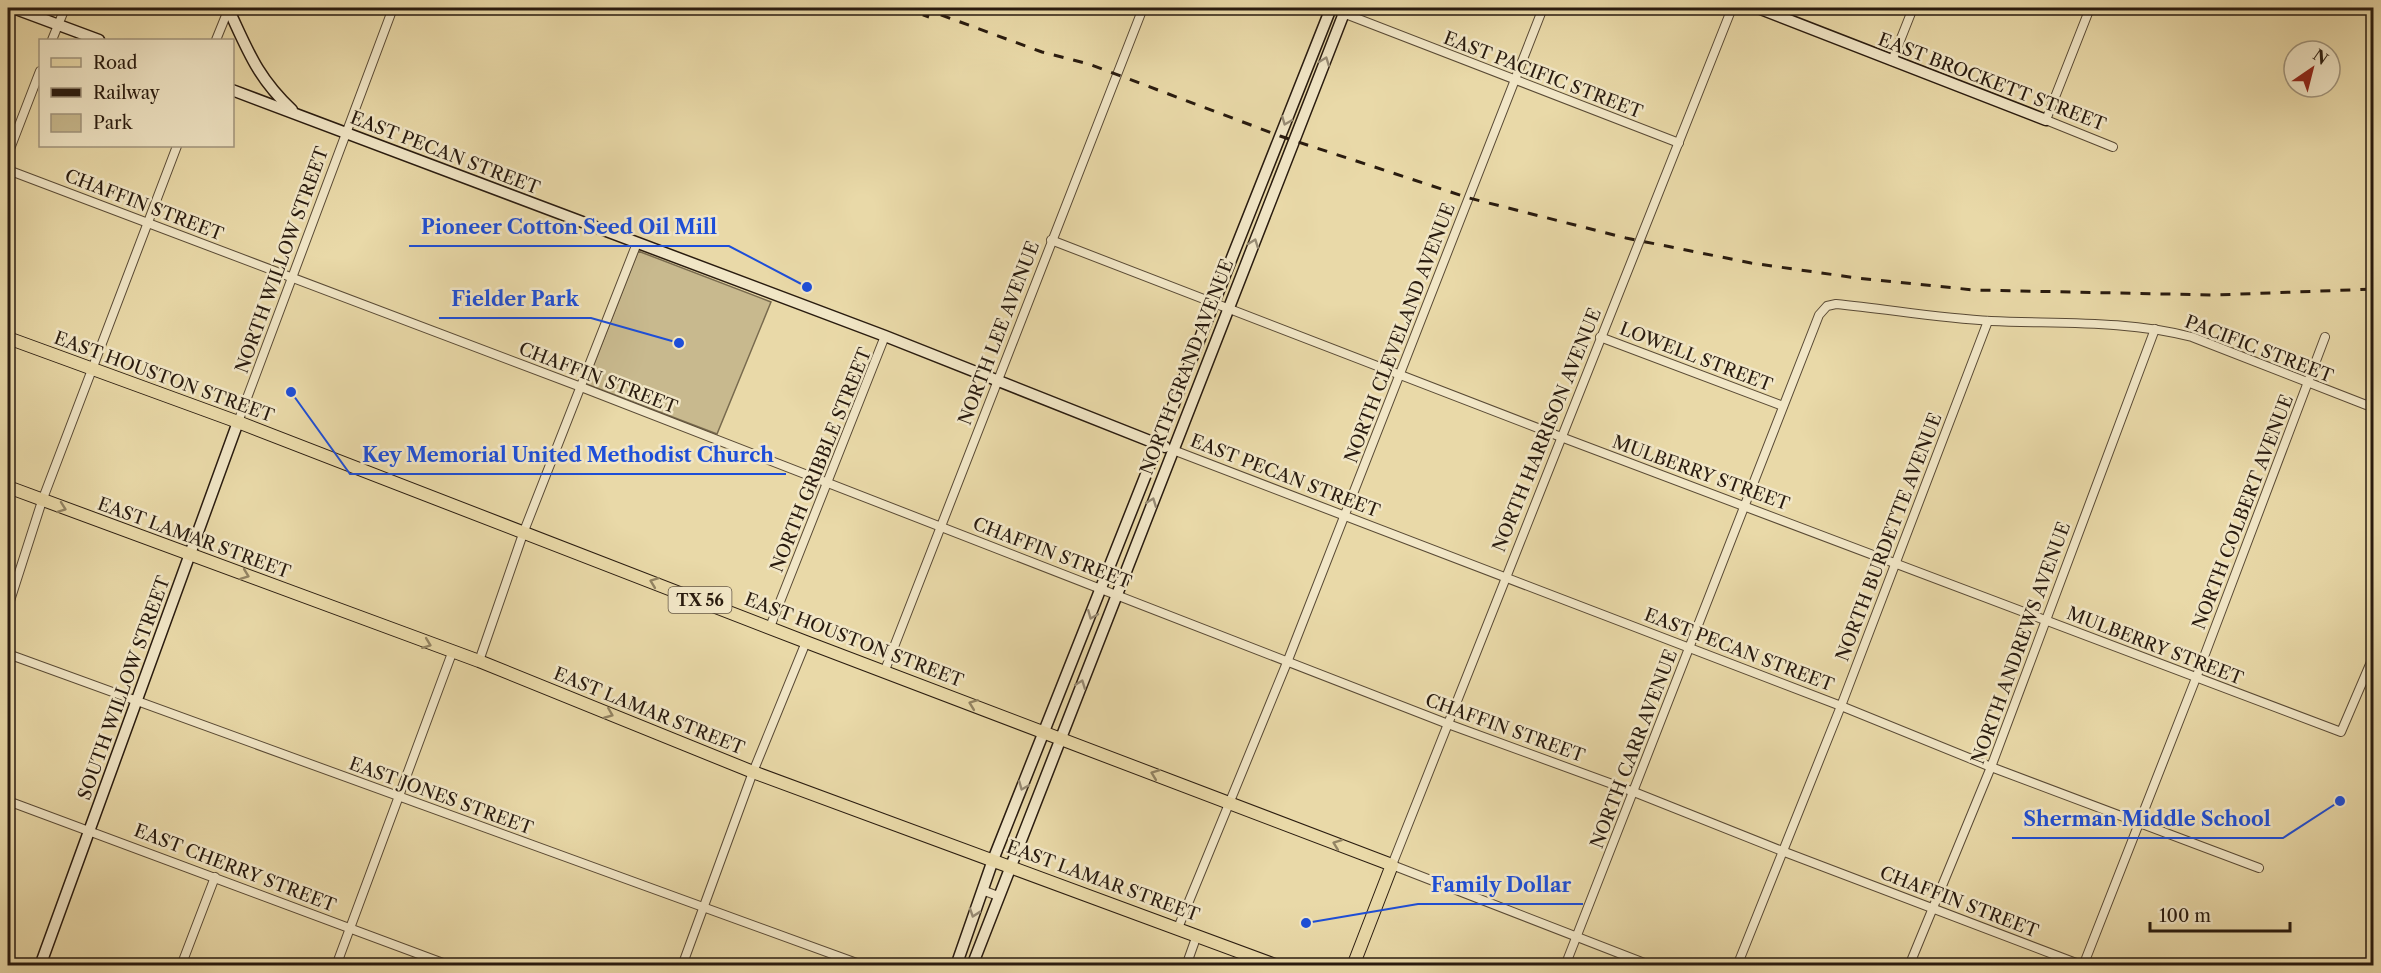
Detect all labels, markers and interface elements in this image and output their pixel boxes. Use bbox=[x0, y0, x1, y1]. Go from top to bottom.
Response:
street label: EAST PACIFIC STREET bbox=[1440, 27, 1646, 123]
street label: EAST BROCKETT STREET bbox=[1875, 28, 2109, 136]
legend bbox=[39, 39, 234, 147]
north arrow bbox=[2282, 39, 2342, 99]
text: N bbox=[2309, 45, 2332, 69]
text: Road bbox=[93, 52, 138, 74]
one-way arrow bbox=[1317, 56, 1330, 67]
text: Railway bbox=[93, 82, 161, 104]
street label: EAST PECAN STREET bbox=[347, 107, 543, 199]
text: Park bbox=[93, 112, 134, 134]
one-way arrow bbox=[1281, 114, 1293, 125]
street label: NORTH WILLOW STREET bbox=[231, 143, 333, 376]
street label: CHAFFIN STREET bbox=[62, 165, 227, 246]
street label: NORTH CLEVELAND AVENUE bbox=[1340, 200, 1460, 466]
callout: Pioneer Cotton Seed Oil Mill bbox=[409, 208, 729, 246]
text: Pioneer Cotton Seed Oil Mill bbox=[421, 215, 717, 239]
street label: NORTH LEE AVENUE bbox=[954, 238, 1044, 428]
one-way arrow bbox=[1246, 238, 1259, 248]
street label: NORTH GRAND AVENUE bbox=[1136, 256, 1238, 478]
callout: Fielder Park bbox=[439, 280, 591, 318]
text: Fielder Park bbox=[451, 287, 580, 311]
street label: NORTH HARRISON AVENUE bbox=[1488, 305, 1606, 555]
street label: PACIFIC STREET bbox=[2182, 311, 2337, 388]
street label: LOWELL STREET bbox=[1616, 318, 1776, 396]
street label: EAST HOUSTON STREET bbox=[51, 327, 278, 427]
street label: CHAFFIN STREET bbox=[516, 338, 681, 419]
street label: NORTH GRIBBLE STREET bbox=[766, 344, 876, 575]
street label: NORTH COLBERT AVENUE bbox=[2188, 391, 2298, 633]
street label: NORTH BURDETTE AVENUE bbox=[1831, 410, 1947, 664]
street label: EAST PECAN STREET bbox=[1187, 430, 1383, 522]
street label: MULBERRY STREET bbox=[1609, 431, 1793, 515]
callout: Key Memorial United Methodist Church bbox=[350, 436, 786, 474]
text: Key Memorial United Methodist Church bbox=[362, 443, 774, 467]
street label: EAST LAMAR STREET bbox=[94, 493, 294, 583]
one-way arrow bbox=[1145, 498, 1157, 509]
one-way arrow bbox=[56, 501, 67, 513]
street label: CHAFFIN STREET bbox=[970, 513, 1135, 594]
street label: NORTH ANDREWS AVENUE bbox=[1967, 519, 2075, 767]
one-way arrow bbox=[239, 568, 250, 581]
street label: SOUTH WILLOW STREET bbox=[73, 573, 175, 803]
one-way arrow bbox=[649, 577, 660, 589]
road number: TX 56 bbox=[668, 587, 732, 613]
street label: EAST HOUSTON STREET bbox=[741, 588, 967, 692]
street label: MULBERRY STREET bbox=[2064, 602, 2247, 690]
street label: EAST PECAN STREET bbox=[1641, 604, 1837, 696]
one-way arrow bbox=[1087, 608, 1099, 619]
one-way arrow bbox=[421, 637, 432, 649]
street label: NORTH CARR AVENUE bbox=[1586, 646, 1682, 852]
street label: EAST LAMAR STREET bbox=[550, 663, 748, 760]
one-way arrow bbox=[1074, 679, 1086, 690]
street label: CHAFFIN STREET bbox=[1422, 689, 1588, 767]
one-way arrow bbox=[968, 699, 979, 712]
one-way arrow bbox=[603, 707, 614, 719]
street label: EAST JONES STREET bbox=[346, 752, 536, 840]
one-way arrow bbox=[1150, 769, 1161, 782]
one-way arrow bbox=[1018, 780, 1030, 791]
callout: Sherman Middle School bbox=[2012, 800, 2283, 838]
text: Sherman Middle School bbox=[2023, 807, 2271, 831]
street label: EAST CHERRY STREET bbox=[131, 819, 339, 917]
street label: EAST LAMAR STREET bbox=[1003, 836, 1203, 926]
one-way arrow bbox=[1333, 838, 1343, 851]
street label: CHAFFIN STREET bbox=[1877, 862, 2042, 943]
callout: Family Dollar bbox=[1418, 866, 1583, 904]
text: Family Dollar bbox=[1431, 873, 1571, 897]
scale bar bbox=[2150, 895, 2290, 933]
text: 100 m bbox=[2159, 905, 2211, 927]
one-way arrow bbox=[969, 907, 982, 918]

